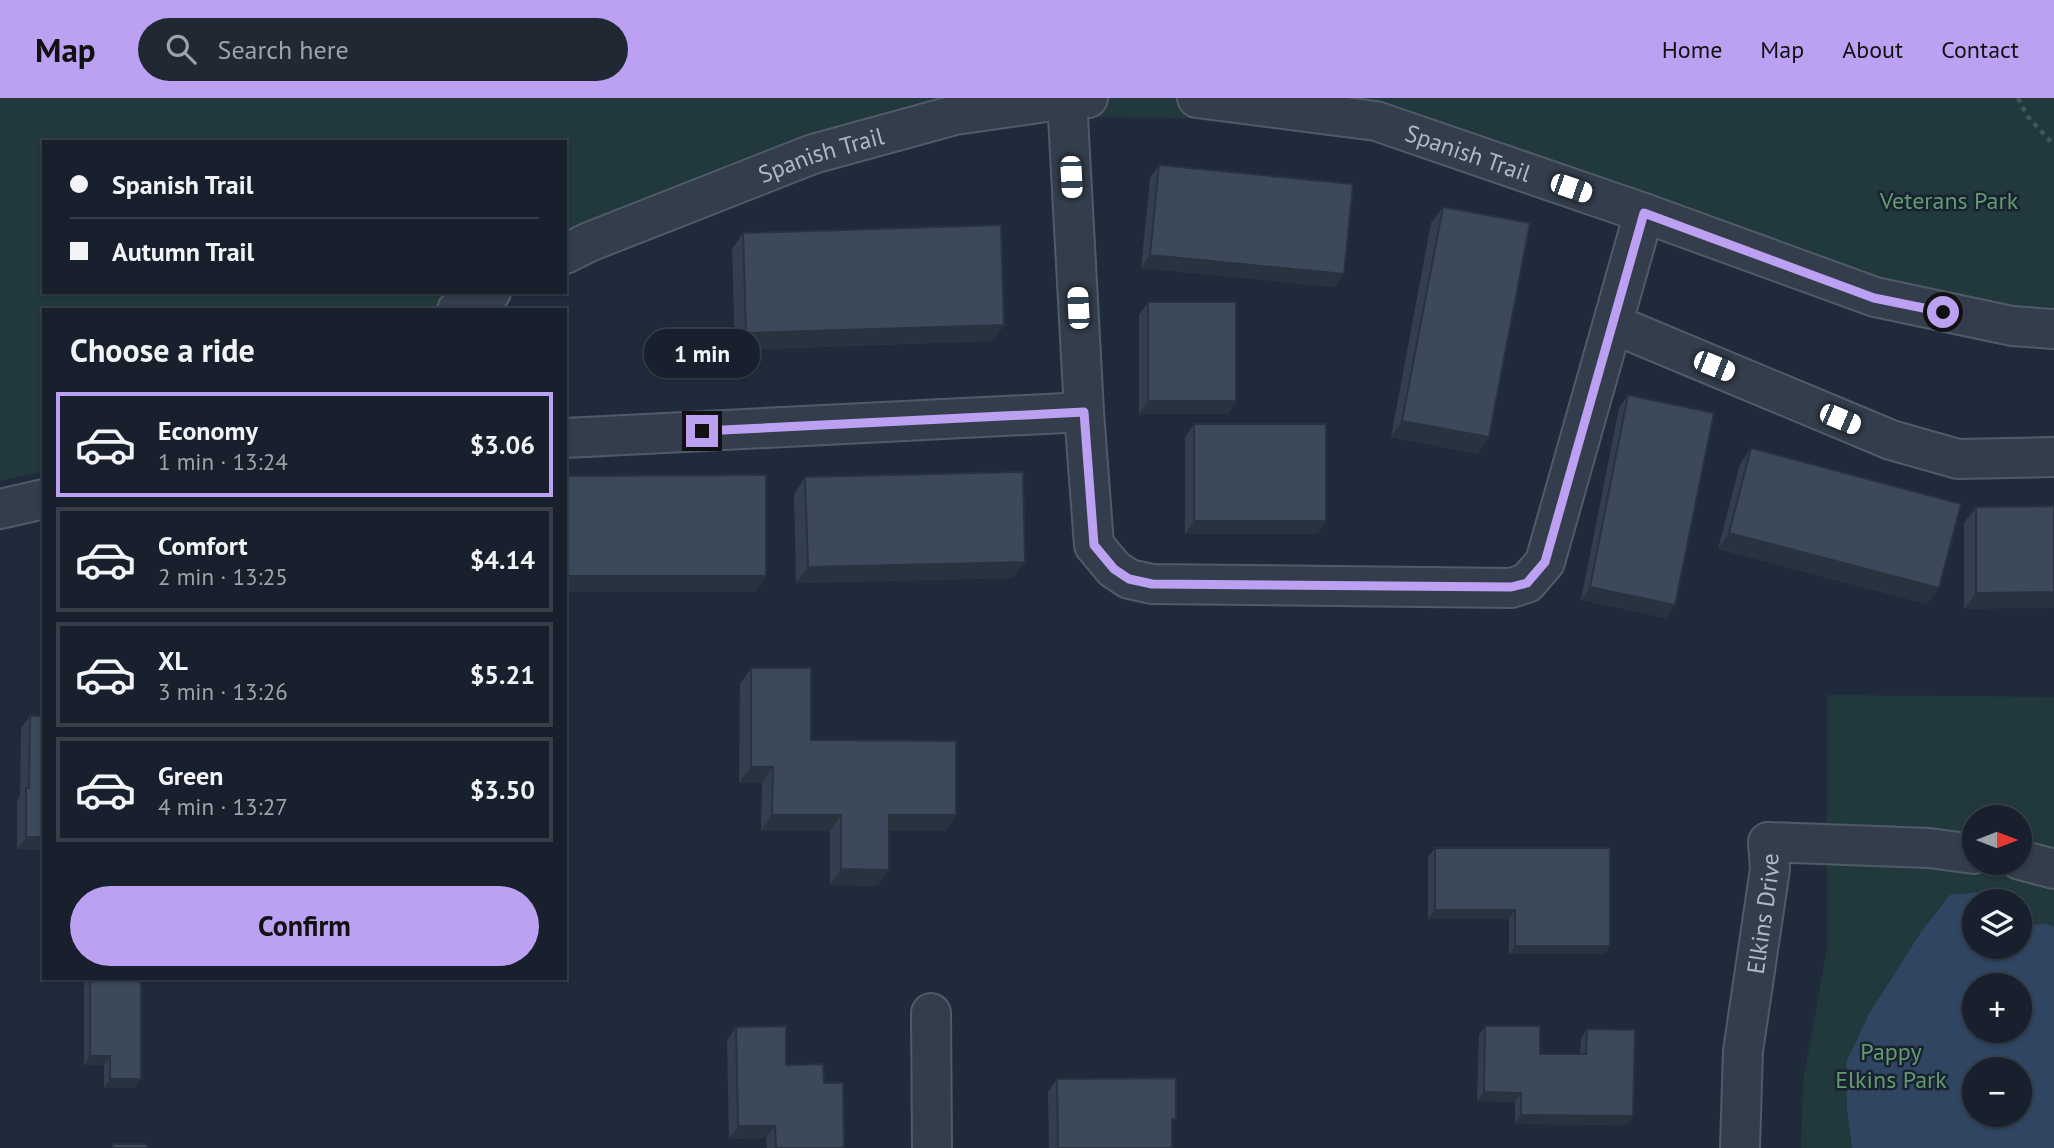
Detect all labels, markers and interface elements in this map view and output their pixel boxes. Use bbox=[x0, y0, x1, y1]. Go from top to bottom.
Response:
search box bbox=[138, 18, 628, 81]
text: Map bbox=[35, 28, 96, 71]
icon: search bbox=[162, 30, 200, 68]
text: Search here bbox=[218, 33, 349, 66]
text: Home bbox=[1662, 34, 1722, 65]
text: Map bbox=[1760, 34, 1804, 65]
text: About bbox=[1842, 34, 1903, 65]
text: Contact bbox=[1941, 34, 2019, 65]
street label: Spanish Trail bbox=[1402, 117, 1535, 189]
street label: Spanish Trail bbox=[754, 120, 887, 190]
car bbox=[1060, 155, 1083, 199]
text: Spanish Trail bbox=[112, 168, 253, 201]
car bbox=[1548, 171, 1595, 205]
park label: Veterans Park bbox=[1879, 185, 2019, 216]
text: Autumn Trail bbox=[112, 235, 254, 268]
car bbox=[1067, 286, 1090, 330]
route start bbox=[1927, 296, 1959, 328]
text: Choose a ride bbox=[70, 329, 255, 371]
callout: 1 min bbox=[644, 330, 760, 378]
text: 1 min bbox=[674, 339, 730, 368]
car bbox=[1691, 348, 1738, 384]
car bbox=[1817, 401, 1864, 437]
icon: car bbox=[74, 413, 137, 476]
text: Economy bbox=[158, 414, 258, 447]
route end bbox=[686, 415, 718, 447]
text: $3.06 bbox=[470, 428, 535, 461]
text: 1 min · 13:24 bbox=[158, 447, 288, 476]
icon: car bbox=[74, 528, 137, 591]
text: Comfort bbox=[158, 529, 248, 562]
text: $4.14 bbox=[470, 543, 535, 576]
text: 2 min · 13:25 bbox=[158, 562, 288, 591]
icon: car bbox=[74, 643, 137, 706]
text: XL bbox=[158, 644, 188, 677]
text: $5.21 bbox=[470, 658, 535, 691]
text: 3 min · 13:26 bbox=[158, 677, 288, 706]
icon: car bbox=[74, 758, 137, 821]
text: Green bbox=[158, 759, 223, 792]
text: $3.50 bbox=[470, 773, 535, 806]
text: 4 min · 13:27 bbox=[158, 792, 288, 821]
north arrow bbox=[1962, 805, 2032, 875]
map controls bbox=[1962, 805, 2032, 1127]
street label: Elkins Drive bbox=[1739, 852, 1786, 976]
button: Confirm bbox=[70, 886, 539, 966]
button: layers bbox=[1962, 889, 2032, 959]
button: + bbox=[1962, 973, 2032, 1043]
park label: Pappy Elkins Park bbox=[1835, 1036, 1947, 1095]
button: − bbox=[1962, 1057, 2032, 1127]

